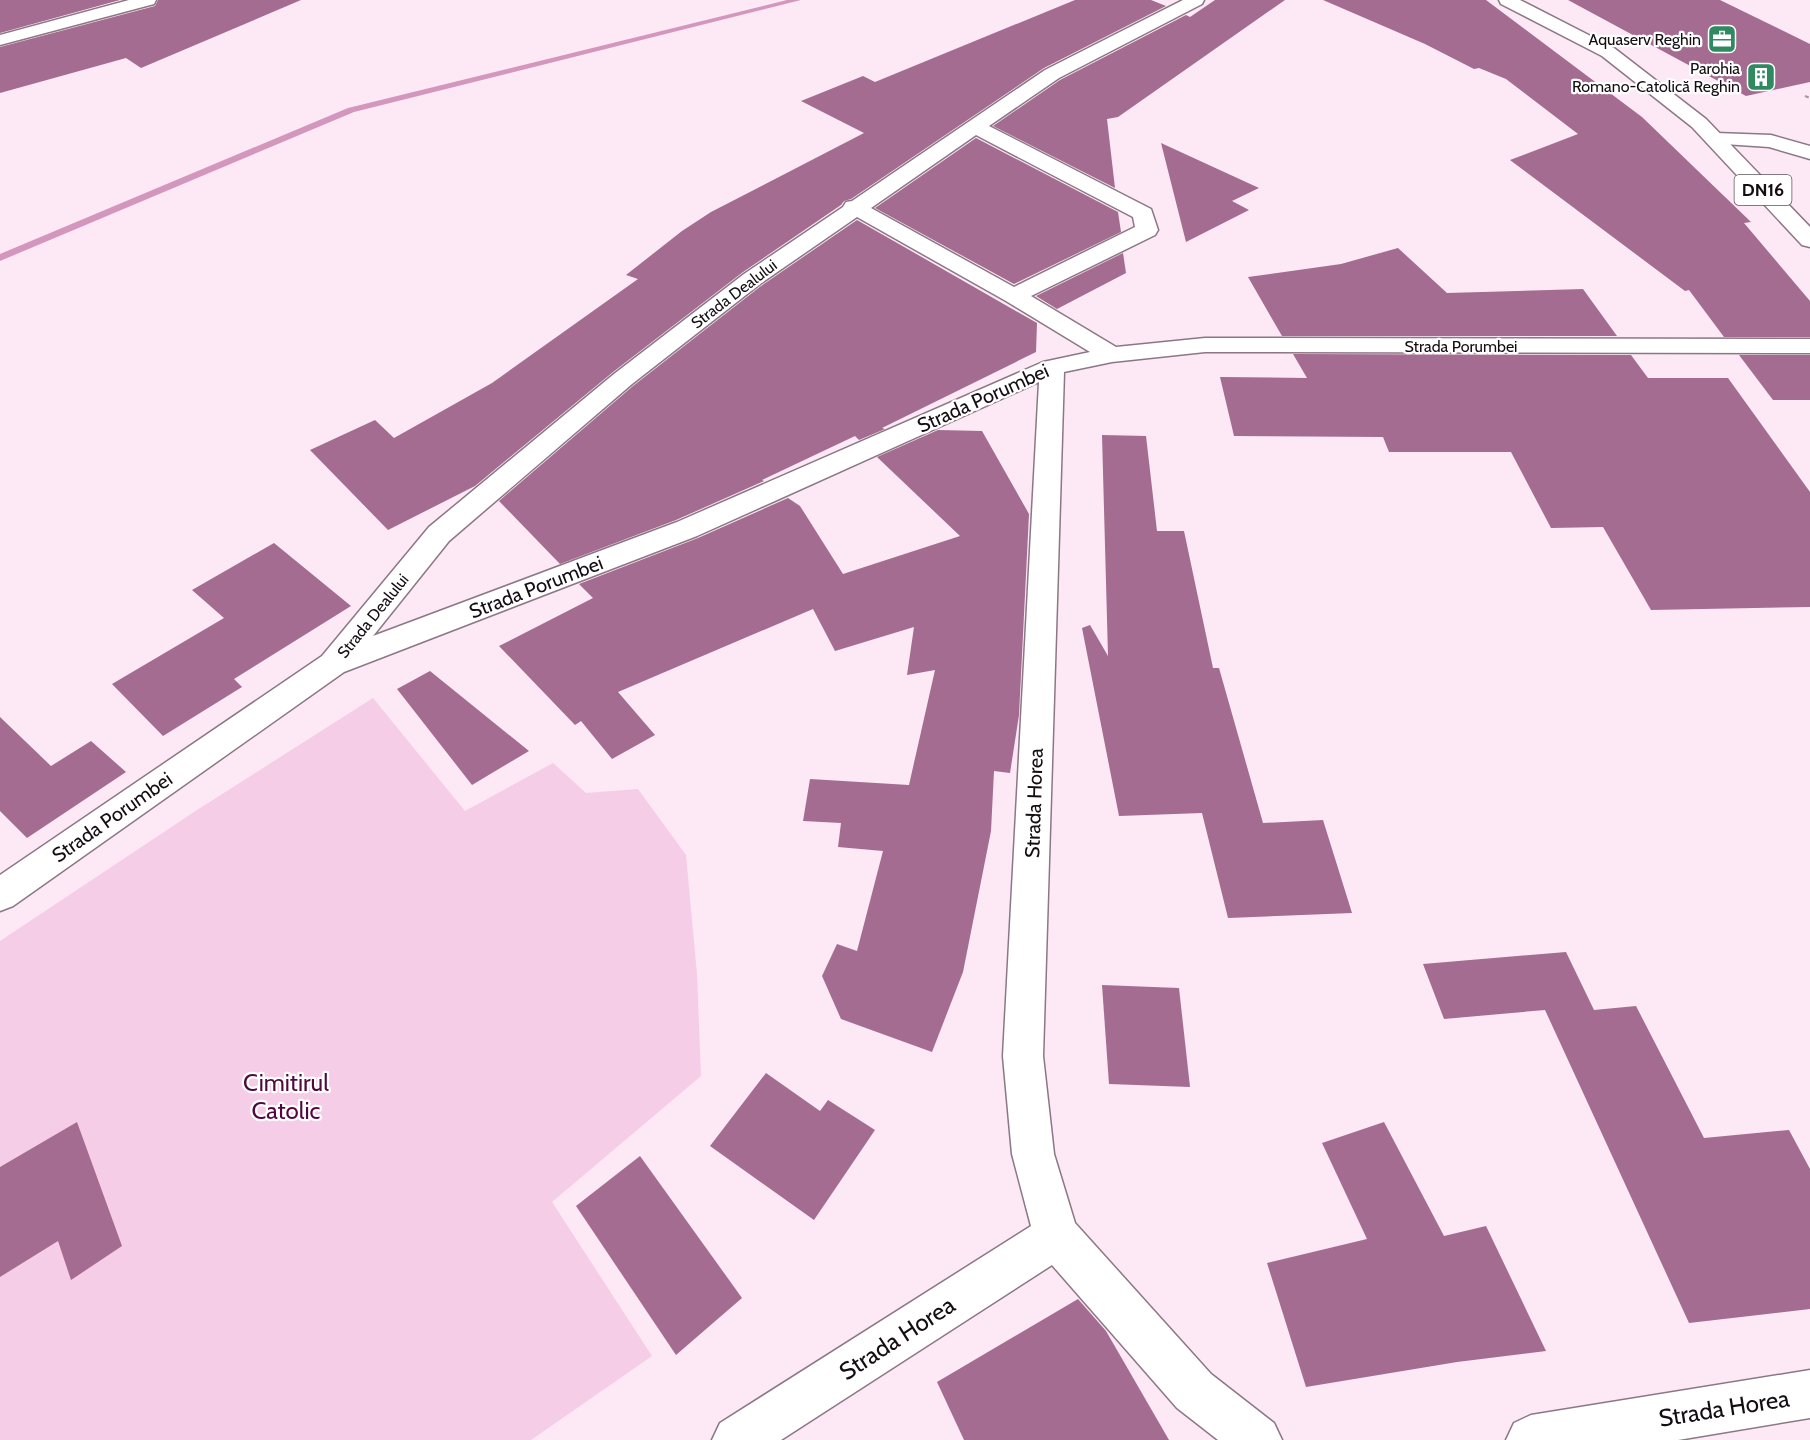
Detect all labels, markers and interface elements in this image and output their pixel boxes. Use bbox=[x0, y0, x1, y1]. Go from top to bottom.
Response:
office icon: Aquaserv Reghin bbox=[1706, 23, 1738, 55]
place label: Aquaserv Reghin bbox=[1588, 30, 1701, 49]
place label: Parohia Romano-Catolică Reghin bbox=[1572, 59, 1740, 96]
building icon: Parohia Romano-Catolică Reghin bbox=[1745, 61, 1777, 93]
road number: DN16 bbox=[1734, 175, 1792, 205]
street label: Strada Dealului bbox=[687, 256, 781, 332]
street label: Strada Porumbei bbox=[1405, 337, 1517, 356]
street label: Strada Porumbei bbox=[914, 358, 1052, 438]
street label: Strada Porumbei bbox=[466, 550, 606, 624]
street label: Strada Dealului bbox=[333, 570, 413, 662]
street label: Strada Horea bbox=[1020, 747, 1048, 858]
street label: Strada Porumbei bbox=[47, 767, 177, 867]
park label: Cimitirul Catolic bbox=[243, 1068, 329, 1125]
street label: Strada Horea bbox=[834, 1290, 961, 1386]
street label: Strada Horea bbox=[1657, 1383, 1792, 1433]

